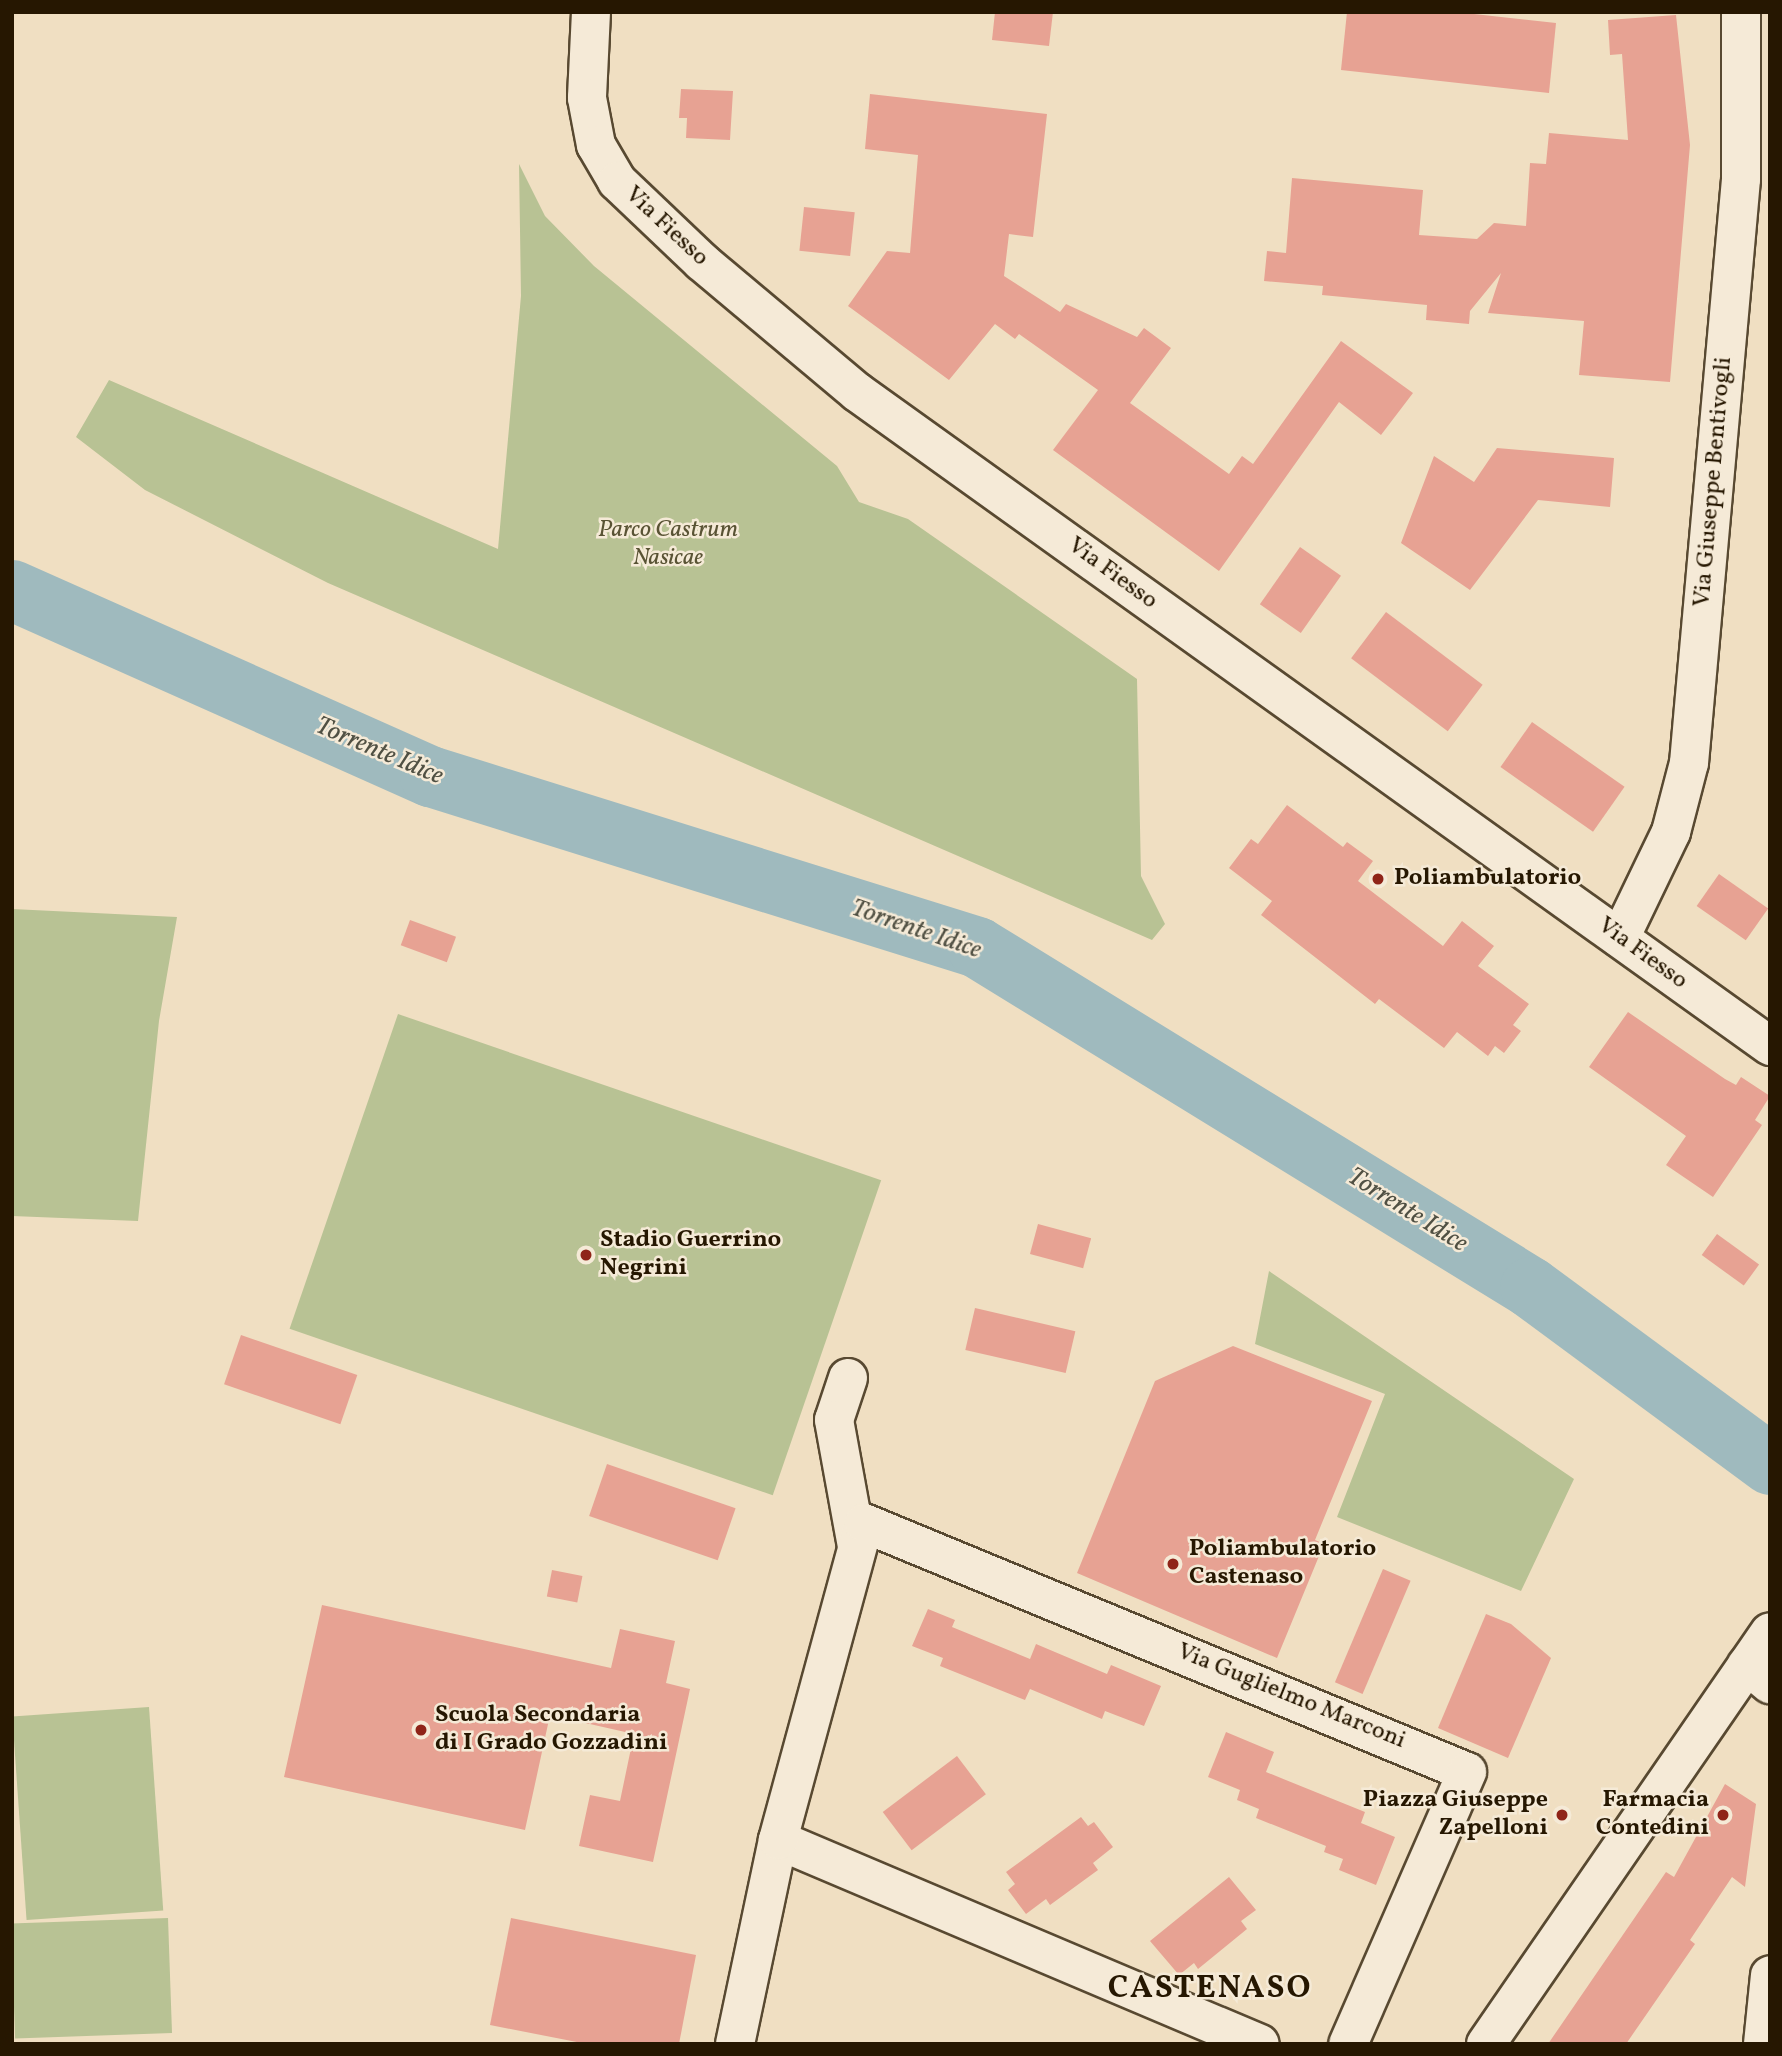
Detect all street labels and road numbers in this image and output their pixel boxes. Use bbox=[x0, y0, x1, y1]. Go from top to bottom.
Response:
street label: Via Fiesso bbox=[618, 181, 714, 273]
street label: Via Giuseppe Bentivogli bbox=[1689, 356, 1739, 608]
street label: Via Fiesso bbox=[1062, 532, 1162, 616]
street label: Via Fiesso bbox=[1592, 912, 1692, 996]
street label: Via Guglielmo Marconi bbox=[1173, 1638, 1409, 1756]

